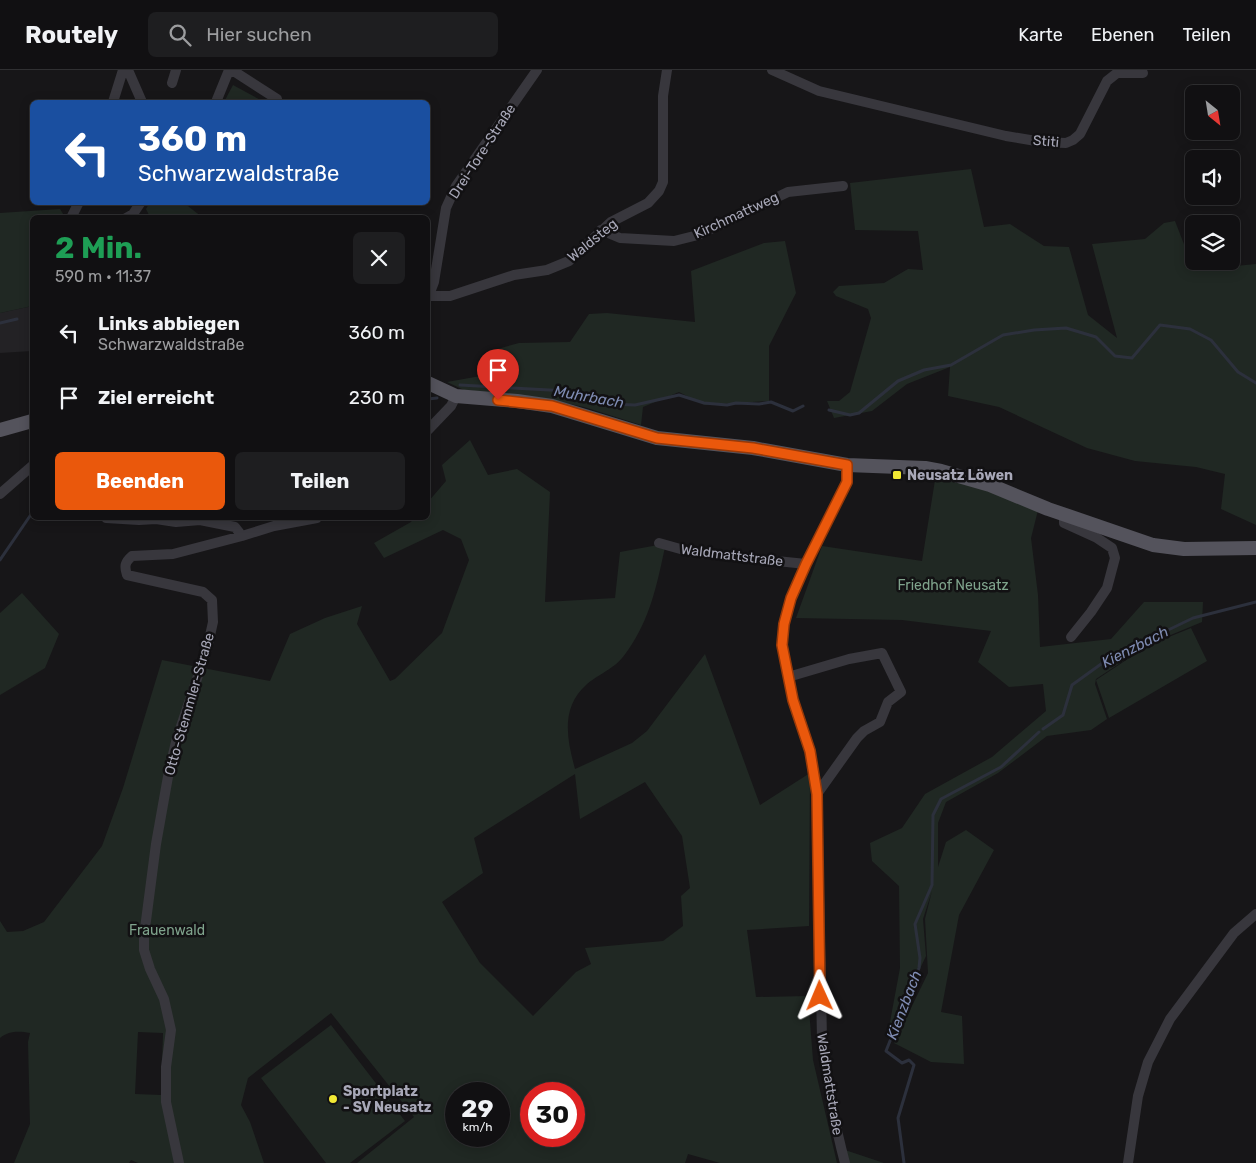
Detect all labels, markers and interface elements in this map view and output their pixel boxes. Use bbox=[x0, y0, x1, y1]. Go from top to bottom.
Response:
search box bbox=[148, 12, 498, 57]
text: Routely bbox=[25, 21, 118, 49]
icon: search bbox=[166, 21, 194, 49]
text: Hier suchen bbox=[206, 23, 312, 46]
text: Karte bbox=[1018, 24, 1063, 46]
text: Ebenen bbox=[1091, 24, 1155, 46]
text: Teilen bbox=[1183, 24, 1231, 46]
north arrow bbox=[1185, 85, 1240, 140]
map controls bbox=[1185, 85, 1240, 270]
street label: Drei-Tore-Straße bbox=[445, 101, 519, 202]
text: 360 m bbox=[138, 118, 247, 160]
icon: left bbox=[55, 120, 120, 185]
street label: Stiti bbox=[1032, 132, 1060, 151]
button: sound bbox=[1185, 150, 1240, 205]
text: Schwarzwaldstraße bbox=[138, 160, 339, 187]
street label: Kirchmattweg bbox=[691, 188, 781, 242]
street label: Waldsteg bbox=[564, 215, 621, 266]
button: layers bbox=[1185, 215, 1240, 270]
text: 2 Min. bbox=[55, 230, 142, 266]
button: close bbox=[353, 232, 405, 284]
text: 590 m · 11:37 bbox=[55, 267, 151, 286]
text: Links abbiegen bbox=[98, 312, 240, 335]
icon: left bbox=[55, 319, 83, 347]
text: 360 m bbox=[349, 321, 405, 344]
text: Schwarzwaldstraße bbox=[98, 335, 244, 354]
pin bbox=[477, 349, 519, 400]
icon: arrive bbox=[484, 356, 512, 384]
water label: Muhrbach bbox=[552, 382, 626, 412]
icon: arrive bbox=[55, 384, 83, 412]
text: Ziel erreicht bbox=[98, 386, 214, 409]
text: 230 m bbox=[349, 386, 405, 409]
button: Beenden bbox=[55, 452, 225, 510]
button: Teilen bbox=[235, 452, 405, 510]
place label: Neusatz Löwen bbox=[907, 467, 1013, 484]
marker: Neusatz Löwen bbox=[891, 469, 903, 481]
street label: Waldmattstraße bbox=[680, 541, 784, 570]
park label: Friedhof Neusatz bbox=[897, 577, 1009, 594]
water label: Kienzbach bbox=[1099, 622, 1171, 672]
street label: Otto-Stemmler-Straße bbox=[161, 631, 218, 777]
park label: Frauenwald bbox=[129, 922, 205, 939]
water label: Kienzbach bbox=[883, 968, 925, 1042]
position arrow bbox=[793, 969, 845, 1021]
street label: Waldmattstraße bbox=[813, 1032, 846, 1136]
speed limit sign: 30 bbox=[520, 1082, 585, 1147]
place label: Sportplatz - SV Neusatz bbox=[343, 1083, 432, 1116]
marker: Sportplatz - SV Neusatz bbox=[327, 1093, 339, 1105]
text: 29 bbox=[461, 1094, 494, 1123]
text: km/h bbox=[463, 1120, 492, 1134]

